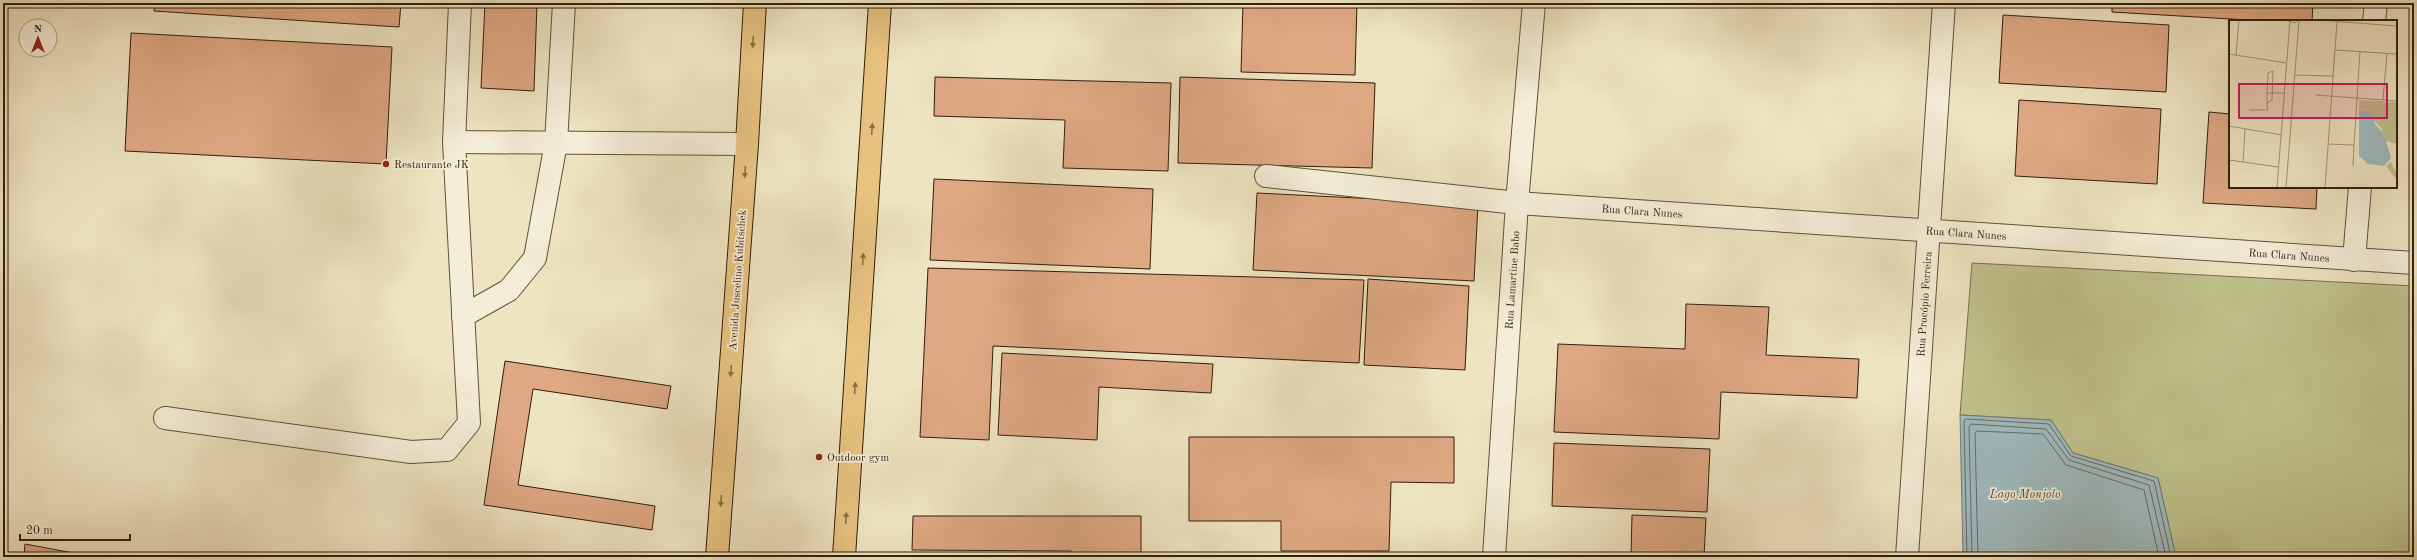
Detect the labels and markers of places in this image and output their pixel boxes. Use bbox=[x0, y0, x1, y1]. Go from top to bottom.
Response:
marker: Restaurante JK bbox=[381, 159, 391, 169]
place label: Restaurante JK bbox=[394, 160, 469, 171]
marker: Outdoor gym bbox=[814, 452, 824, 462]
place label: Outdoor gym bbox=[827, 453, 889, 464]

